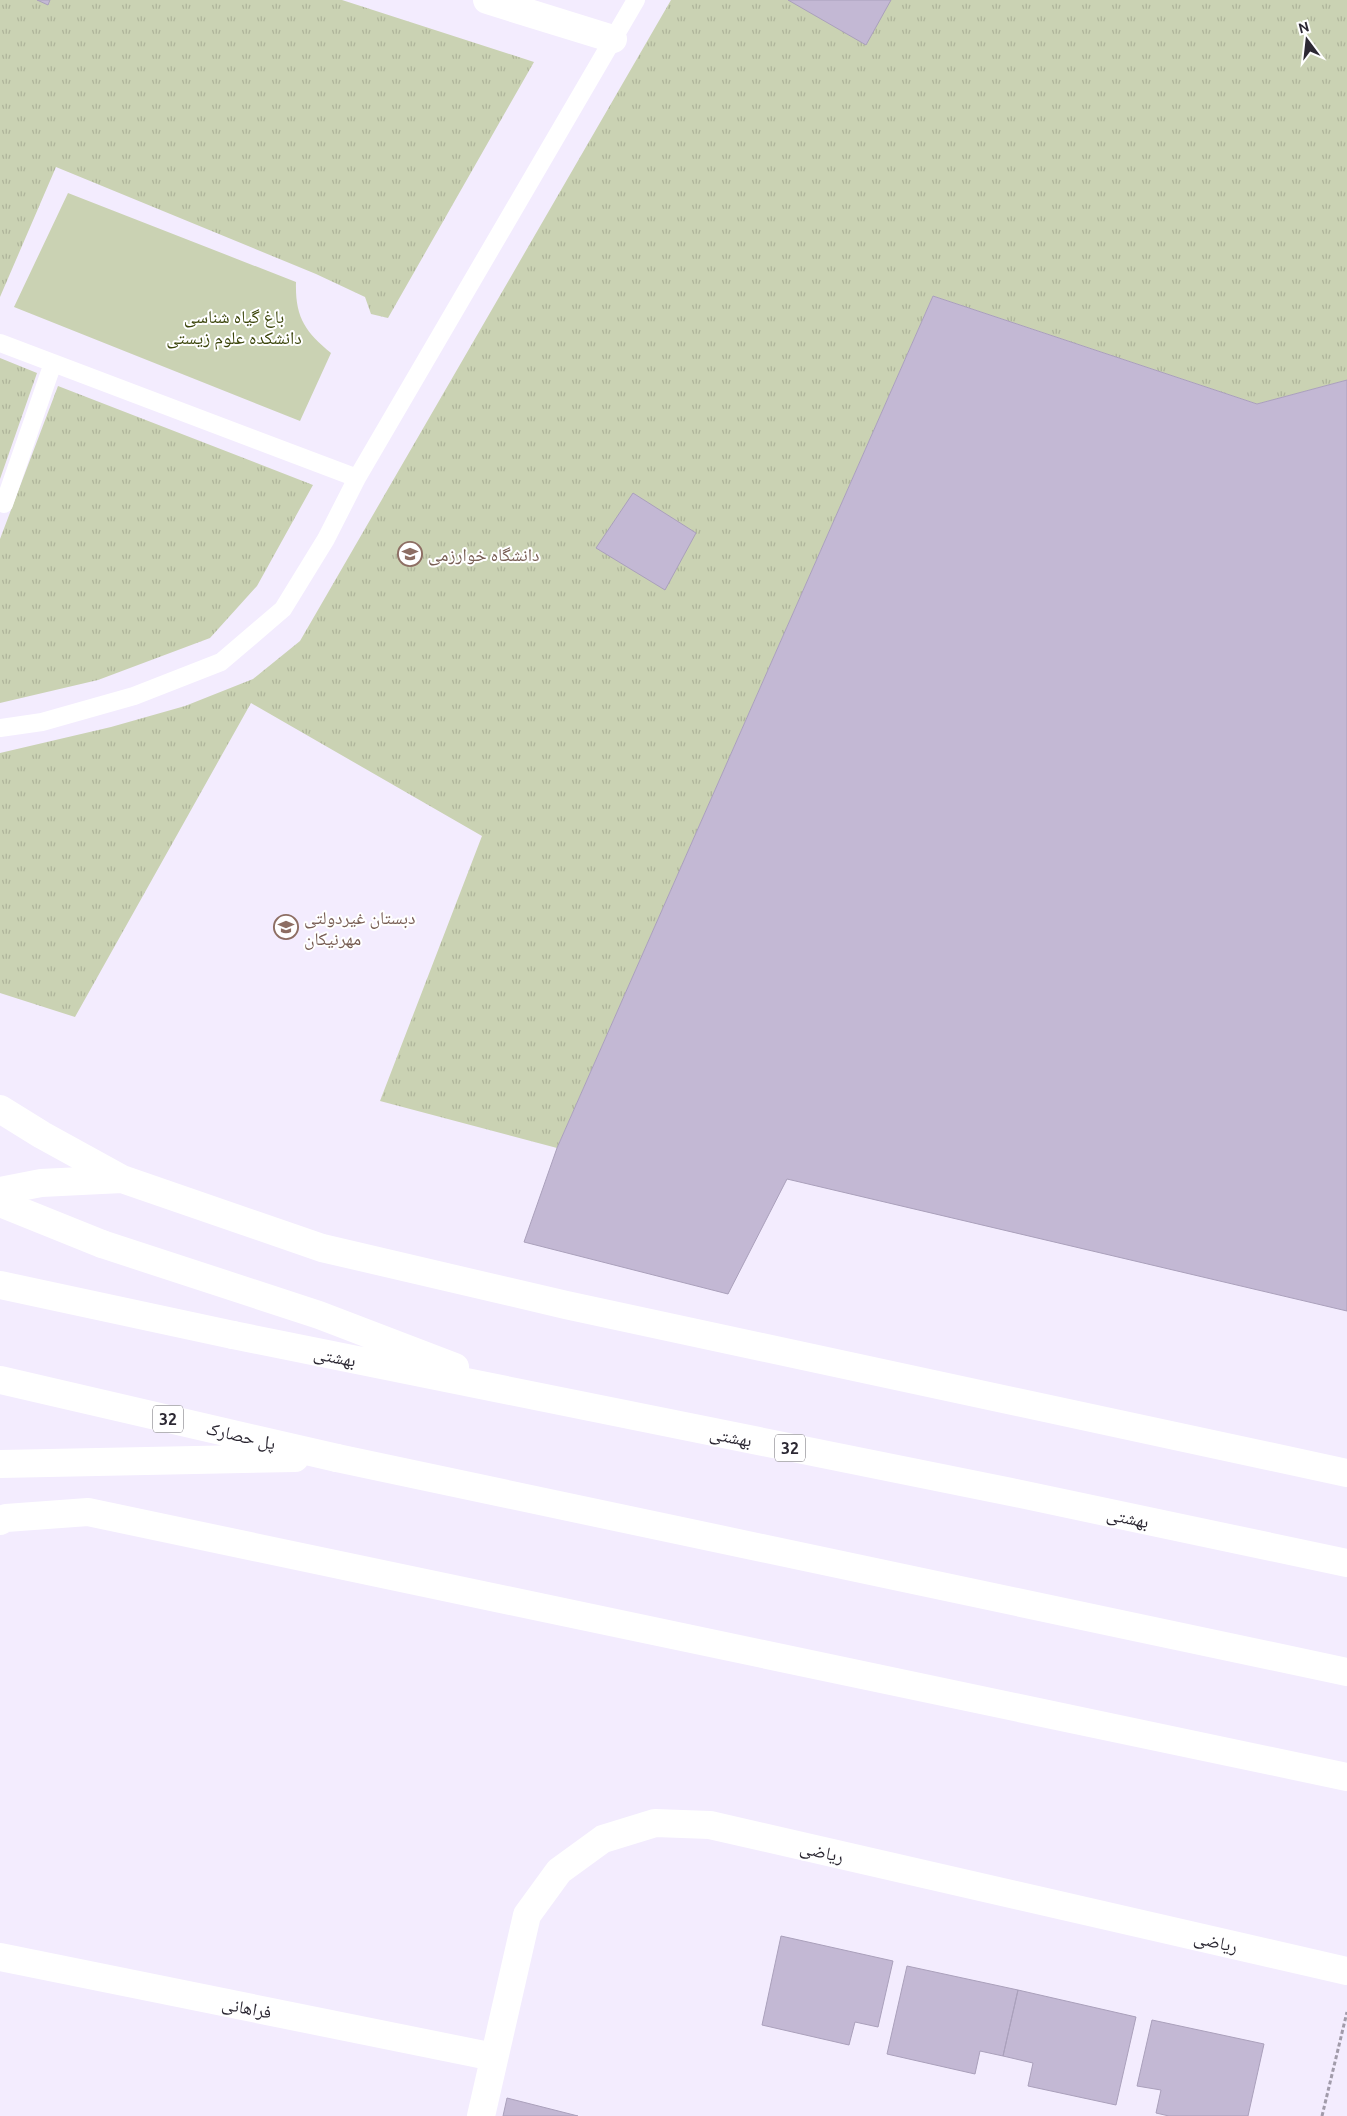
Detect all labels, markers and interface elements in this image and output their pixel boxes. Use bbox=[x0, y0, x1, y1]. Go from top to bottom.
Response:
north arrow bbox=[1282, 15, 1332, 65]
text: N bbox=[1297, 18, 1311, 37]
park label: باغ گیاه شناسی دانشکده علوم زیستی bbox=[166, 306, 302, 350]
school or university icon: دانشگاه خوارزمی bbox=[397, 541, 423, 567]
place label: دانشگاه خوارزمی bbox=[428, 544, 540, 566]
place label: دبستان غیردولتی مهرنیکان bbox=[304, 907, 415, 950]
school or university icon: دبستان غیردولتی مهرنیکان bbox=[273, 914, 299, 940]
street label: بهشتى bbox=[312, 1342, 358, 1372]
road number: 32 bbox=[153, 1406, 183, 1432]
street label: پل حصارک bbox=[204, 1417, 278, 1455]
street label: بهشتى bbox=[708, 1422, 754, 1452]
road number: 32 bbox=[775, 1435, 805, 1462]
street label: بهشتى bbox=[1105, 1503, 1151, 1533]
street label: ریاضی bbox=[798, 1836, 846, 1868]
street label: ریاضی bbox=[1192, 1926, 1240, 1958]
street label: فراهانی bbox=[220, 1992, 274, 2024]

